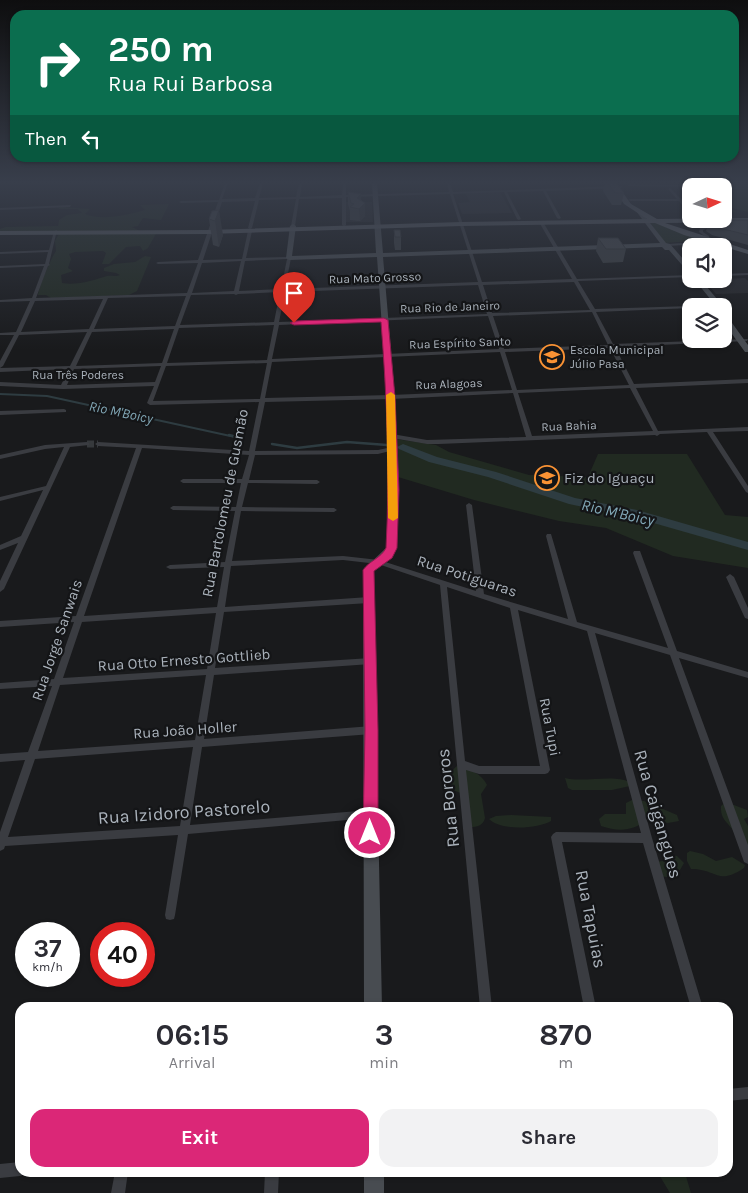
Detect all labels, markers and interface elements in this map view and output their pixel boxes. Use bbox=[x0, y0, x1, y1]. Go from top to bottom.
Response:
text: 250 m bbox=[108, 29, 214, 70]
icon: right bbox=[25, 30, 90, 95]
text: Rua Rui Barbosa bbox=[108, 71, 273, 97]
icon: left bbox=[77, 125, 105, 153]
text: Then bbox=[25, 128, 67, 150]
north arrow bbox=[682, 178, 732, 228]
map controls bbox=[682, 178, 732, 348]
button: sound bbox=[682, 238, 732, 288]
street label: Rua Mato Grosso bbox=[329, 269, 421, 287]
pin bbox=[273, 272, 315, 323]
icon: arrive bbox=[280, 279, 308, 307]
street label: Rua Rio de Janeiro bbox=[400, 298, 500, 316]
button: layers bbox=[682, 298, 732, 348]
street label: Rua Espírito Santo bbox=[409, 334, 511, 352]
place label: Escola Municipal Júlio Pasa bbox=[570, 343, 664, 371]
school or university icon: Escola Municipal Júlio Pasa bbox=[539, 344, 565, 370]
street label: Rua Três Poderes bbox=[32, 368, 124, 382]
street label: Rua Alagoas bbox=[415, 376, 483, 392]
water label: Rio M'Boicy bbox=[87, 397, 155, 428]
street label: Rua Bartolomeu de Gusmão bbox=[198, 408, 252, 598]
street label: Rua Bahia bbox=[541, 418, 597, 434]
school or university icon: Fiz do Iguaçu bbox=[534, 465, 560, 491]
place label: Fiz do Iguaçu bbox=[564, 469, 655, 487]
water label: Rio M'Boicy bbox=[580, 495, 657, 530]
street label: Rua Potiguaras bbox=[415, 551, 519, 601]
street label: Rua Jorge Sanwais bbox=[28, 577, 86, 703]
street label: Rua Otto Ernesto Gottlieb bbox=[97, 645, 271, 675]
street label: Rua Tupi bbox=[536, 696, 564, 758]
street label: Rua João Holler bbox=[132, 717, 238, 743]
street label: Rua Bororos bbox=[432, 747, 464, 849]
street label: Rua Caigangues bbox=[629, 747, 687, 881]
street label: Rua Izidoro Pastorelo bbox=[97, 795, 271, 829]
position arrow bbox=[343, 806, 395, 858]
street label: Rua Tapuias bbox=[571, 868, 611, 970]
speed limit sign: 40 bbox=[90, 922, 155, 987]
text: 37 bbox=[33, 934, 61, 963]
text: km/h bbox=[32, 960, 63, 974]
text: 06:15 bbox=[155, 1017, 229, 1053]
text: 3 bbox=[375, 1017, 393, 1053]
text: 870 bbox=[539, 1017, 593, 1053]
text: Arrival bbox=[169, 1053, 216, 1072]
text: min bbox=[369, 1053, 399, 1072]
text: m bbox=[558, 1053, 573, 1072]
button: Exit bbox=[30, 1109, 369, 1167]
button: Share bbox=[379, 1109, 718, 1167]

